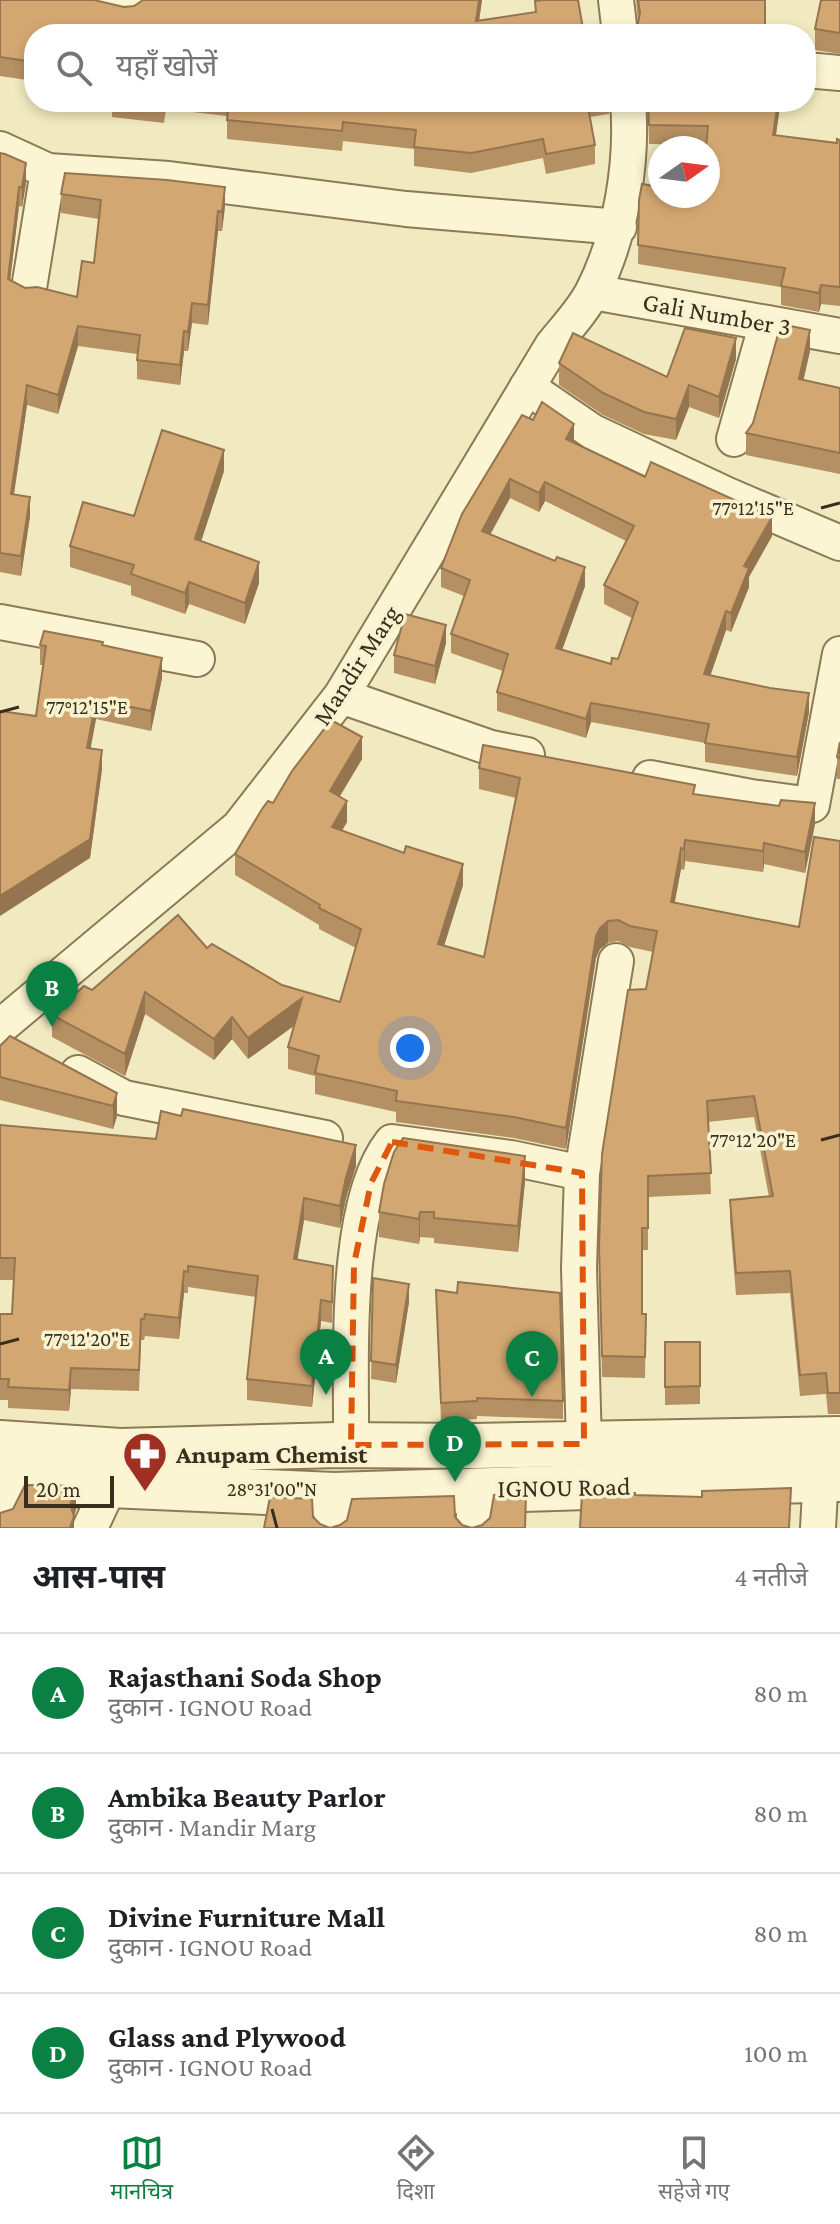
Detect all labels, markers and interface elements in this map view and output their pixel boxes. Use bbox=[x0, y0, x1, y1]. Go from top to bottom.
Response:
search box bbox=[24, 24, 816, 112]
icon: search bbox=[52, 46, 96, 90]
text: यहाँ खोजें bbox=[116, 49, 217, 82]
north arrow bbox=[648, 136, 720, 208]
street label: Gali Number 3 bbox=[641, 287, 793, 342]
text: 77°12'15"E bbox=[712, 497, 794, 519]
street label: Mandir Marg bbox=[307, 600, 406, 731]
text: 77°12'15"E bbox=[46, 696, 128, 718]
pin: B bbox=[26, 961, 78, 1027]
your location bbox=[390, 1028, 430, 1068]
text: 77°12'20"E bbox=[710, 1129, 796, 1151]
text: 77°12'20"E bbox=[44, 1328, 130, 1350]
pin: A bbox=[300, 1329, 352, 1395]
pin: C bbox=[506, 1331, 558, 1397]
pin: D bbox=[429, 1416, 481, 1482]
pharmacy icon: Anupam Chemist bbox=[121, 1430, 169, 1493]
place label: Anupam Chemist bbox=[175, 1440, 368, 1469]
scale bar bbox=[24, 1472, 114, 1508]
street label: IGNOU Road bbox=[497, 1472, 631, 1503]
text: 20 m bbox=[36, 1477, 81, 1502]
text: 28°31'00"N bbox=[227, 1478, 317, 1500]
text: आस-पास bbox=[32, 1558, 165, 1595]
text: 4 नतीजे bbox=[735, 1563, 808, 1592]
text: Rajasthani Soda Shop bbox=[108, 1660, 382, 1693]
text: A bbox=[50, 1679, 66, 1708]
text: 80 m bbox=[754, 1679, 808, 1708]
text: दुकान · IGNOU Road bbox=[108, 1693, 312, 1722]
text: Ambika Beauty Parlor bbox=[108, 1780, 386, 1813]
text: B bbox=[50, 1799, 66, 1828]
text: 80 m bbox=[754, 1799, 808, 1828]
text: दुकान · Mandir Marg bbox=[108, 1813, 316, 1842]
text: Divine Furniture Mall bbox=[108, 1900, 385, 1933]
text: C bbox=[50, 1919, 66, 1948]
text: 80 m bbox=[754, 1919, 808, 1948]
text: दुकान · IGNOU Road bbox=[108, 1933, 312, 1962]
text: Glass and Plywood bbox=[108, 2020, 346, 2053]
text: D bbox=[49, 2039, 67, 2068]
text: 100 m bbox=[744, 2039, 808, 2068]
text: दुकान · IGNOU Road bbox=[108, 2053, 312, 2082]
tab: मानचित्र bbox=[110, 2131, 173, 2208]
tab: दिशा bbox=[394, 2131, 438, 2208]
tab: सहेजे गए bbox=[658, 2131, 730, 2208]

